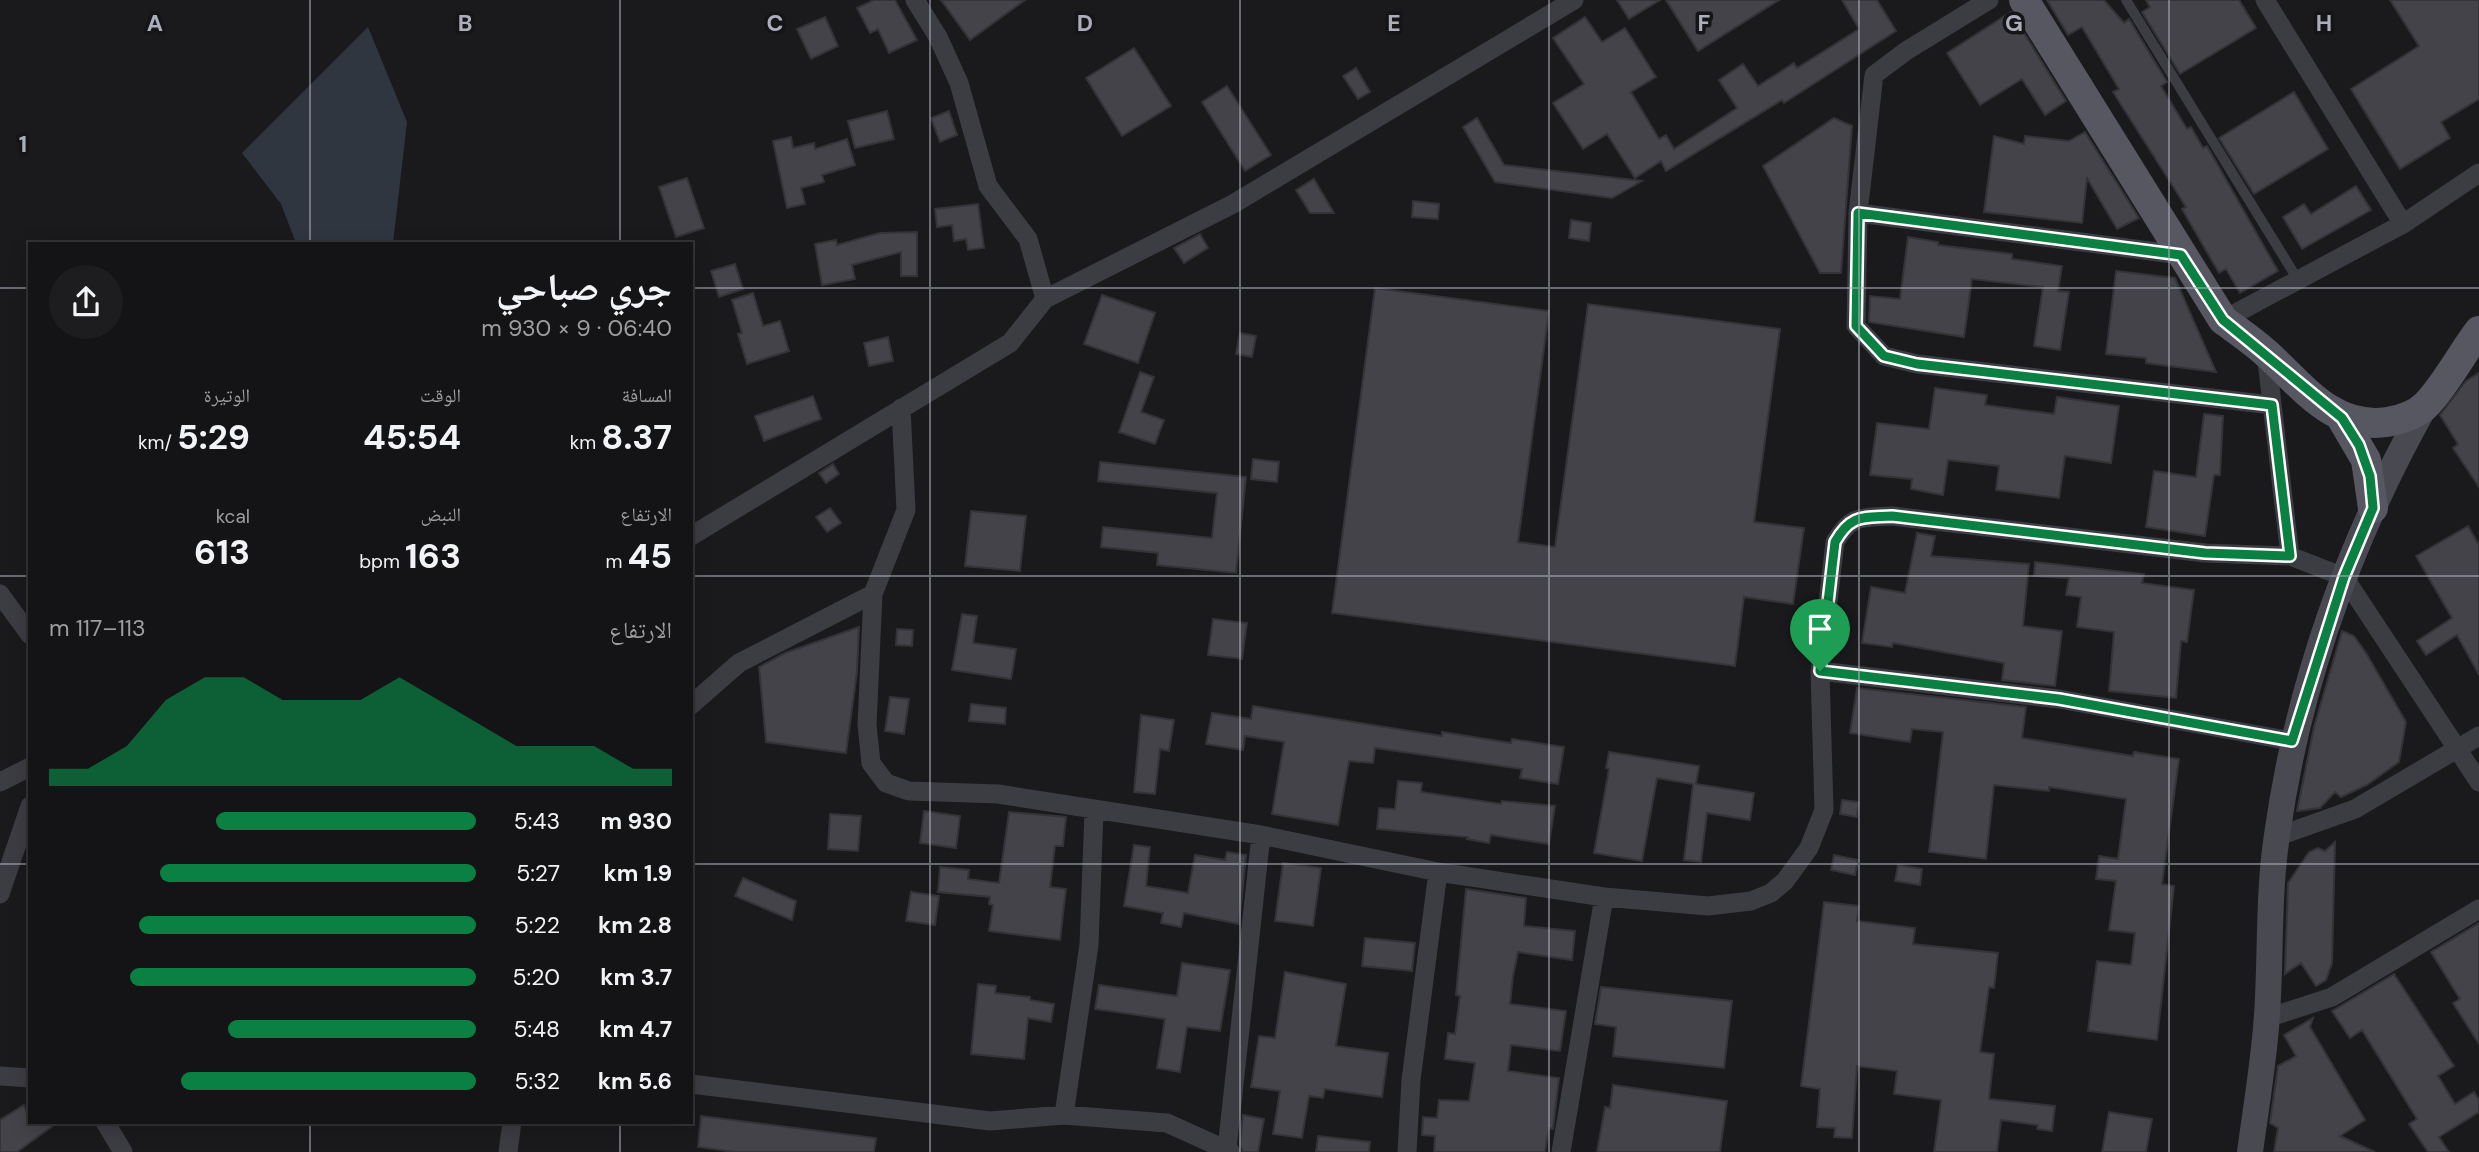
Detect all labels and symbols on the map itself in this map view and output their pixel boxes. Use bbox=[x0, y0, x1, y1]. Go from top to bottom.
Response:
text: A bbox=[147, 8, 163, 38]
text: B bbox=[458, 8, 472, 38]
text: C bbox=[767, 8, 783, 38]
text: D bbox=[1077, 8, 1093, 38]
text: E bbox=[1387, 8, 1401, 38]
text: F bbox=[1698, 8, 1711, 38]
text: G bbox=[2005, 8, 2023, 38]
text: H bbox=[2316, 8, 2332, 38]
text: 1 bbox=[19, 129, 27, 159]
pin bbox=[1790, 599, 1850, 671]

